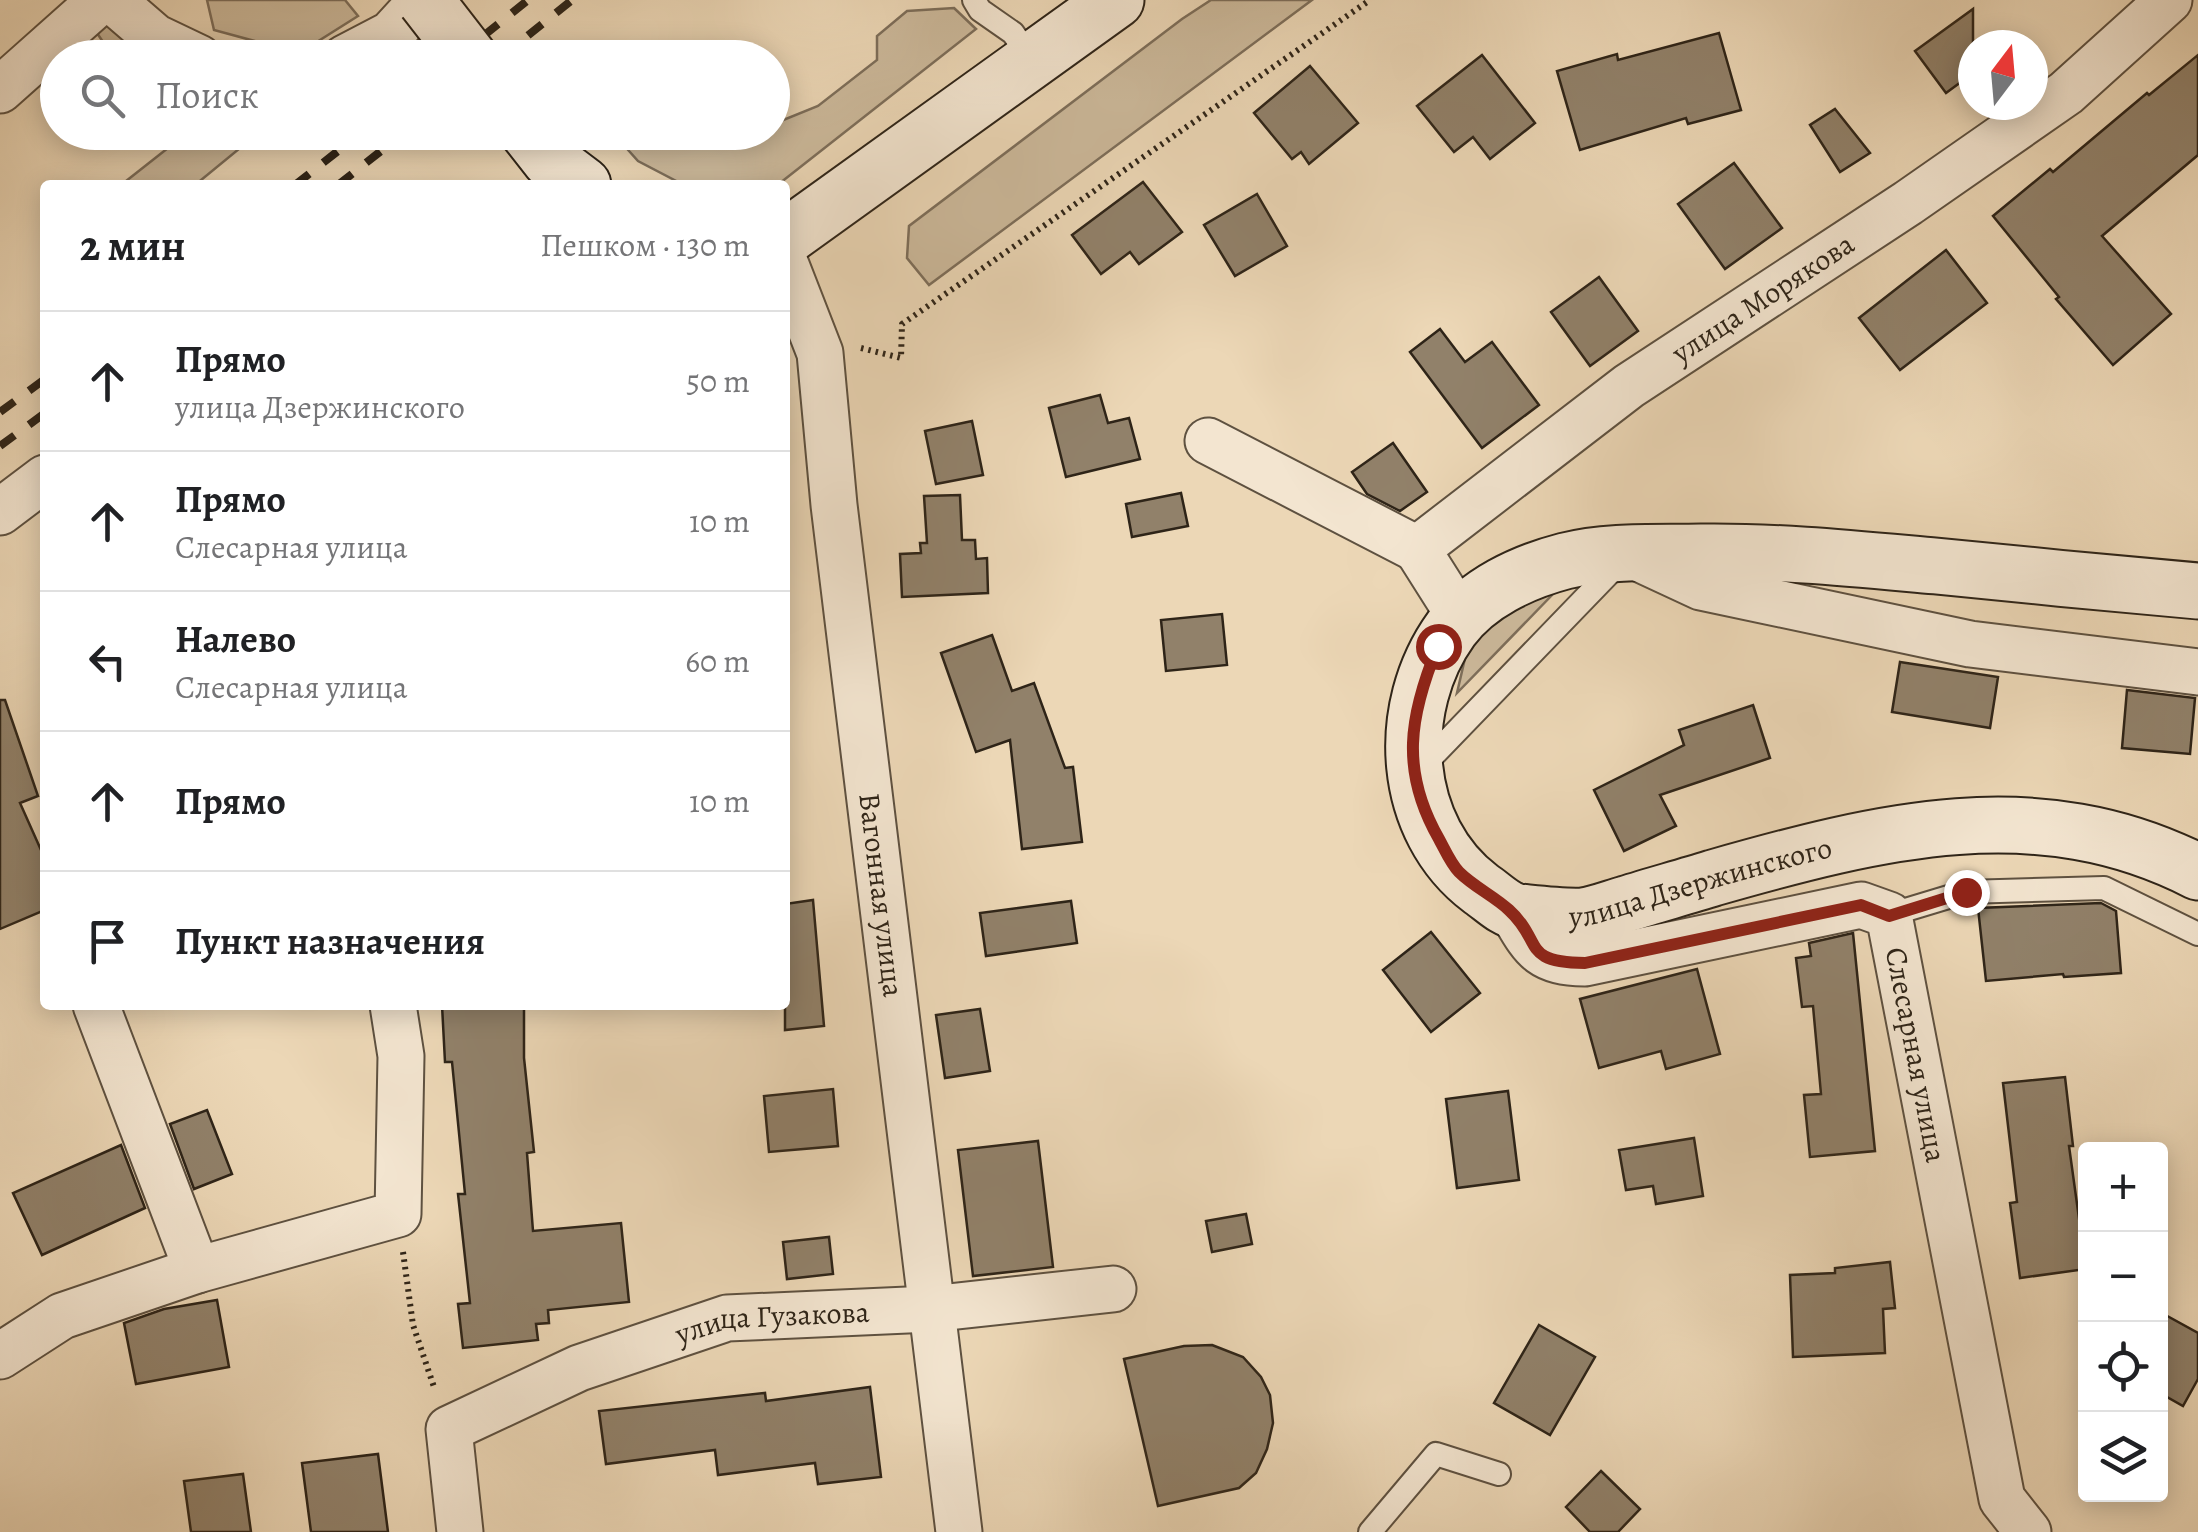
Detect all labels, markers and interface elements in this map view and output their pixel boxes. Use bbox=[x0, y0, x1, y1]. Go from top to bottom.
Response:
north arrow bbox=[1958, 30, 2048, 120]
search box bbox=[40, 40, 790, 150]
icon: search bbox=[75, 68, 130, 123]
text: Поиск bbox=[155, 69, 259, 121]
text: 2 мин bbox=[80, 217, 186, 274]
text: Пешком · 130 m bbox=[540, 223, 750, 267]
street label: улица Морякова bbox=[1663, 224, 1862, 373]
text: Прямо bbox=[175, 333, 286, 385]
icon: ahead bbox=[80, 354, 135, 409]
text: 50 m bbox=[686, 359, 750, 403]
text: улица Дзержинского bbox=[175, 385, 465, 429]
text: Прямо bbox=[175, 473, 286, 525]
icon: ahead bbox=[80, 494, 135, 549]
text: 10 m bbox=[689, 499, 750, 543]
text: Слесарная улица bbox=[175, 525, 408, 569]
text: Налево bbox=[175, 613, 296, 665]
route start bbox=[1416, 624, 1462, 670]
icon: left bbox=[80, 634, 135, 689]
text: 60 m bbox=[685, 639, 750, 683]
text: Слесарная улица bbox=[175, 665, 408, 709]
icon: ahead bbox=[80, 774, 135, 829]
text: Прямо bbox=[175, 775, 286, 827]
text: 10 m bbox=[689, 779, 750, 823]
street label: Вагонная улица bbox=[849, 791, 914, 999]
street label: улица Дзержинского bbox=[1568, 827, 1836, 936]
route end bbox=[1944, 870, 1990, 916]
icon: arrive bbox=[80, 914, 135, 969]
text: Пункт назначения bbox=[175, 915, 485, 967]
street label: Слесарная улица bbox=[1876, 944, 1956, 1166]
map controls bbox=[2078, 1142, 2168, 1502]
button: + bbox=[2078, 1142, 2168, 1232]
button: − bbox=[2078, 1232, 2168, 1322]
street label: улица Гузакова bbox=[669, 1292, 870, 1354]
button: locate bbox=[2078, 1322, 2168, 1412]
button: layers bbox=[2078, 1412, 2168, 1502]

